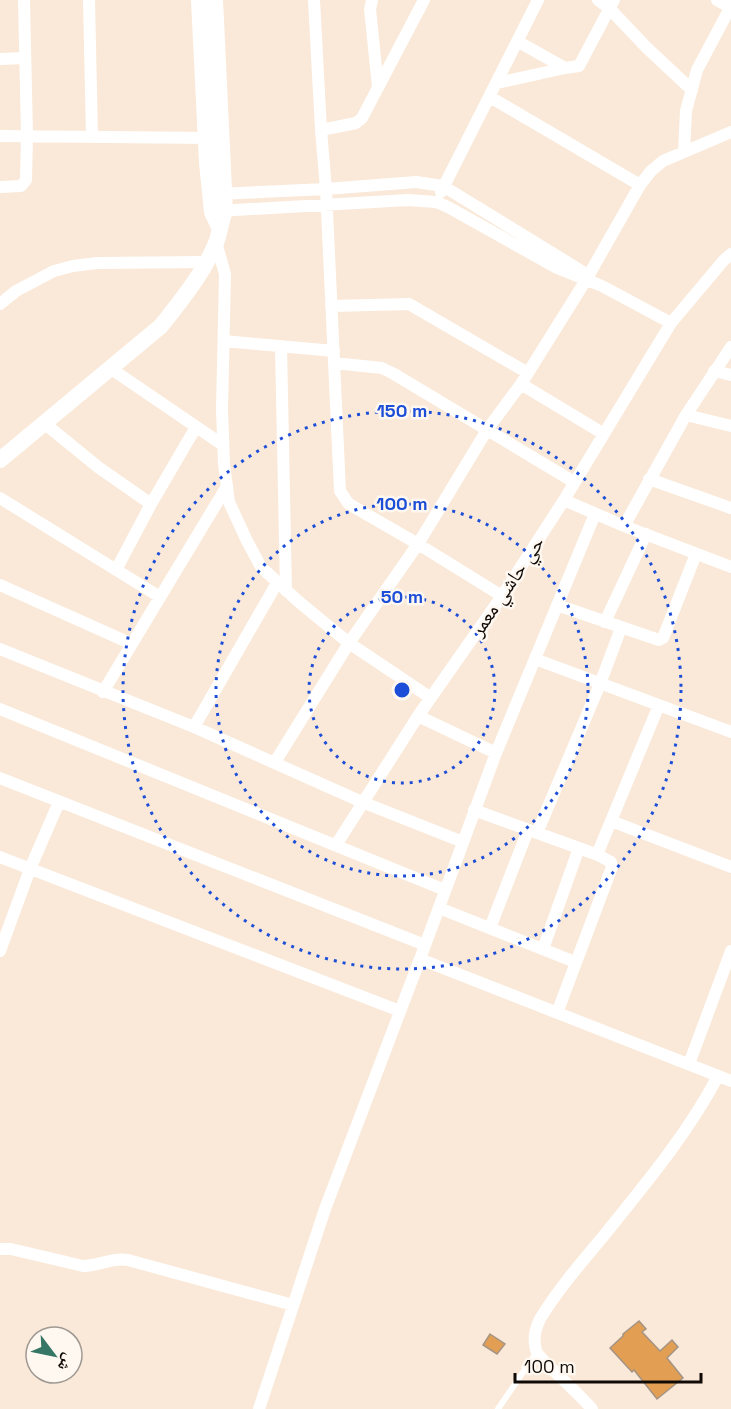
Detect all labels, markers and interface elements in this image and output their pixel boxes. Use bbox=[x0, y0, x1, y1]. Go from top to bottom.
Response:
text: 150 m bbox=[377, 399, 427, 422]
text: 100 m bbox=[376, 492, 428, 515]
street label: حي حاشي معمر bbox=[463, 531, 553, 644]
text: 50 m bbox=[381, 585, 423, 608]
centre of rings bbox=[392, 680, 412, 700]
north arrow bbox=[24, 1325, 84, 1385]
scale bar bbox=[515, 1346, 701, 1384]
text: ش bbox=[53, 1350, 80, 1375]
text: 100 m bbox=[524, 1355, 575, 1378]

